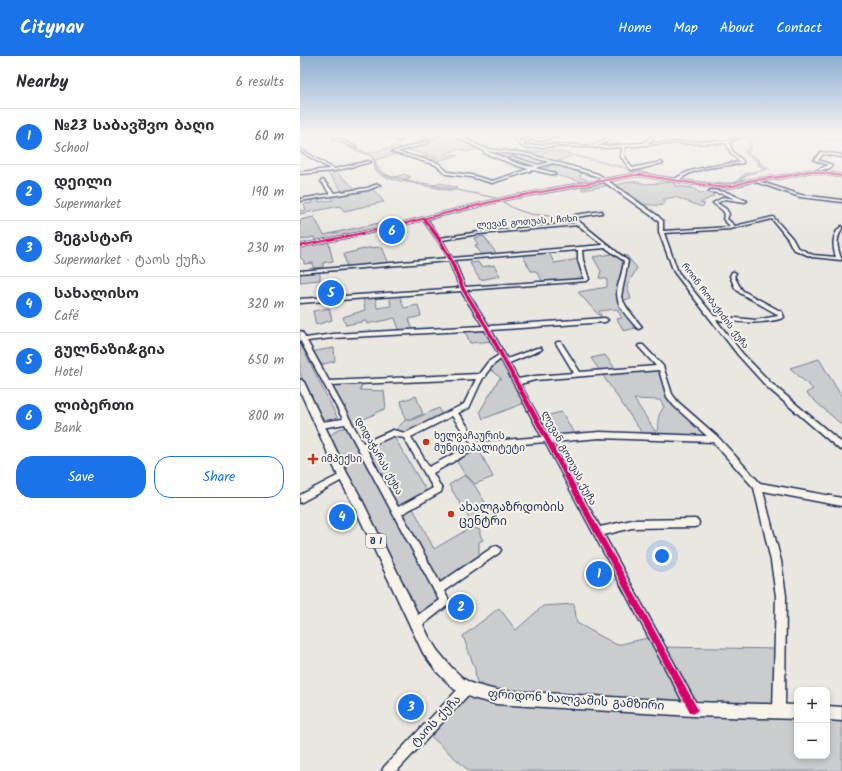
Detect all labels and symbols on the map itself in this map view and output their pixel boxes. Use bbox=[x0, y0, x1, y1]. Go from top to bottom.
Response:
street label: ლევან გოთუას I ჩიხი bbox=[476, 211, 578, 233]
pin: 6 bbox=[379, 216, 405, 246]
street label: როინ რობაქიძის ქუჩა bbox=[678, 260, 752, 352]
pin: 5 bbox=[318, 278, 344, 308]
street label: ლევან გოთუას ქუჩა bbox=[537, 408, 601, 508]
street label: დიდაჭარას ქუხა bbox=[351, 414, 407, 498]
place label: ხელვაჩაურის მუნიციპალიტეტი bbox=[434, 428, 525, 456]
marker: ხელვაჩაურის მუნიციპალიტეტი bbox=[421, 437, 431, 447]
place label: იმპექსი bbox=[321, 451, 362, 467]
marker: იმპექსი bbox=[308, 454, 318, 464]
place label: ახალგაზრდობის ცენტრი bbox=[459, 498, 564, 531]
pin: 4 bbox=[329, 502, 355, 532]
marker: ახალგაზრდობის ცენტრი bbox=[446, 509, 456, 519]
road number: შ 1 bbox=[366, 534, 386, 548]
your location bbox=[652, 546, 672, 566]
pin: 1 bbox=[586, 559, 612, 589]
pin: 2 bbox=[448, 592, 474, 622]
street label: ფრიდონ ხალვაშის გამზირი bbox=[487, 684, 665, 716]
street label: ტაოს ქუჩა bbox=[406, 691, 466, 751]
pin: 3 bbox=[398, 692, 424, 722]

